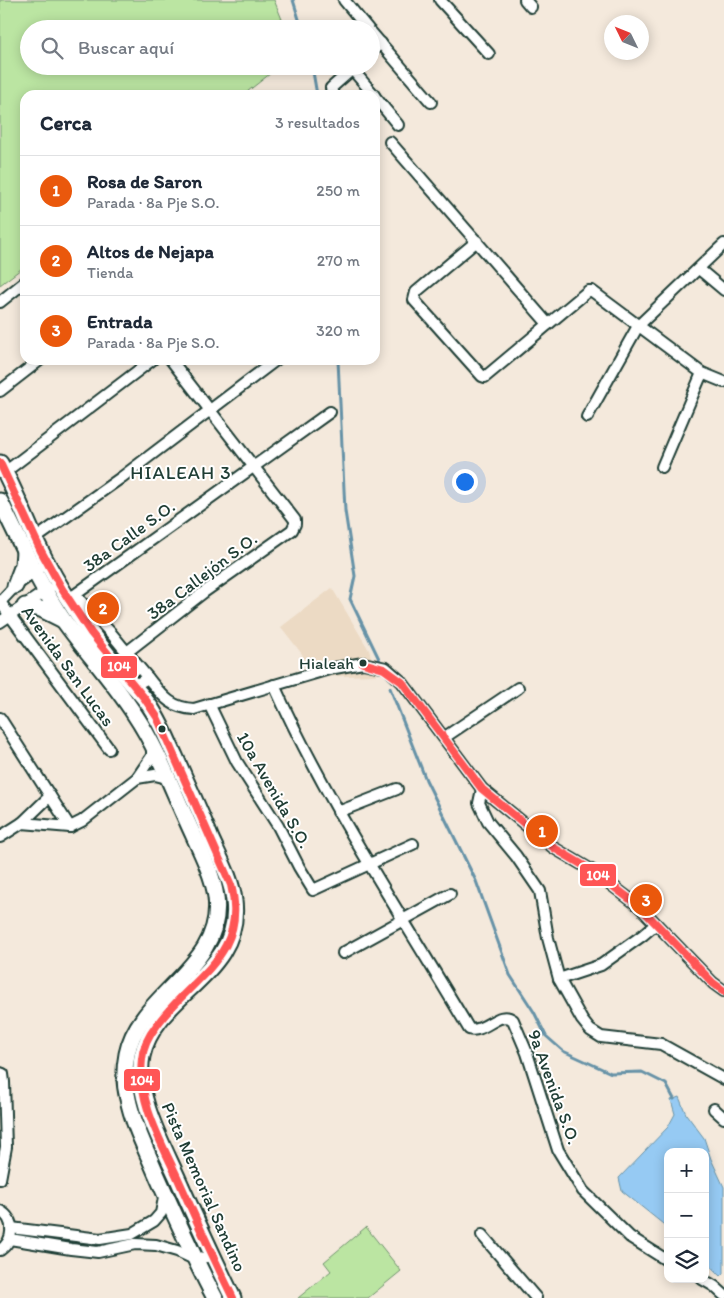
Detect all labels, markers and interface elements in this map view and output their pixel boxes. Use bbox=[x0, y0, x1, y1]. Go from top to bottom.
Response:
north arrow bbox=[604, 15, 649, 60]
search box bbox=[20, 20, 380, 75]
icon: search bbox=[38, 34, 66, 62]
text: Buscar aquí bbox=[78, 36, 174, 59]
text: Cerca bbox=[40, 110, 92, 135]
text: 3 resultados bbox=[275, 113, 360, 132]
text: Rosa de Saron bbox=[87, 170, 202, 193]
text: 1 bbox=[52, 181, 60, 200]
text: 250 m bbox=[316, 181, 360, 200]
text: Parada · 8a Pje S.O. bbox=[87, 193, 220, 212]
text: Altos de Nejapa bbox=[87, 240, 214, 263]
text: 2 bbox=[52, 251, 60, 270]
text: 270 m bbox=[317, 251, 360, 270]
text: Tienda bbox=[87, 263, 134, 282]
text: Entrada bbox=[87, 310, 153, 333]
text: 3 bbox=[52, 321, 60, 340]
text: 320 m bbox=[316, 321, 360, 340]
text: Parada · 8a Pje S.O. bbox=[87, 333, 220, 352]
district label: HIALEAH 3 bbox=[130, 461, 232, 484]
your location bbox=[452, 469, 478, 495]
street label: 38a Calle S.O. bbox=[79, 495, 179, 577]
street label: 38a Callejón S.O. bbox=[143, 527, 261, 625]
pin: 2 bbox=[87, 589, 119, 627]
street label: Avenida San Lucas bbox=[17, 601, 119, 731]
place label: Hialeah bbox=[299, 653, 354, 673]
line badge: 104 bbox=[100, 655, 138, 679]
text: 104 bbox=[107, 658, 131, 675]
marker: Hialeah bbox=[358, 658, 368, 668]
unlabelled marker bbox=[157, 724, 167, 734]
street label: 10a Avenida S.O. bbox=[232, 728, 316, 852]
pin: 1 bbox=[526, 812, 558, 850]
line badge: 104 bbox=[579, 863, 617, 887]
text: 104 bbox=[586, 867, 610, 884]
pin: 3 bbox=[630, 881, 662, 919]
street label: 9a Avenida S.O. bbox=[523, 1027, 585, 1147]
line badge: 104 bbox=[123, 1068, 161, 1092]
text: 104 bbox=[130, 1072, 154, 1089]
street label: Pista Memorial Sandino bbox=[157, 1099, 251, 1275]
map controls bbox=[664, 1148, 709, 1283]
button: + bbox=[664, 1148, 709, 1193]
button: − bbox=[664, 1193, 709, 1238]
button: layers bbox=[664, 1238, 709, 1283]

